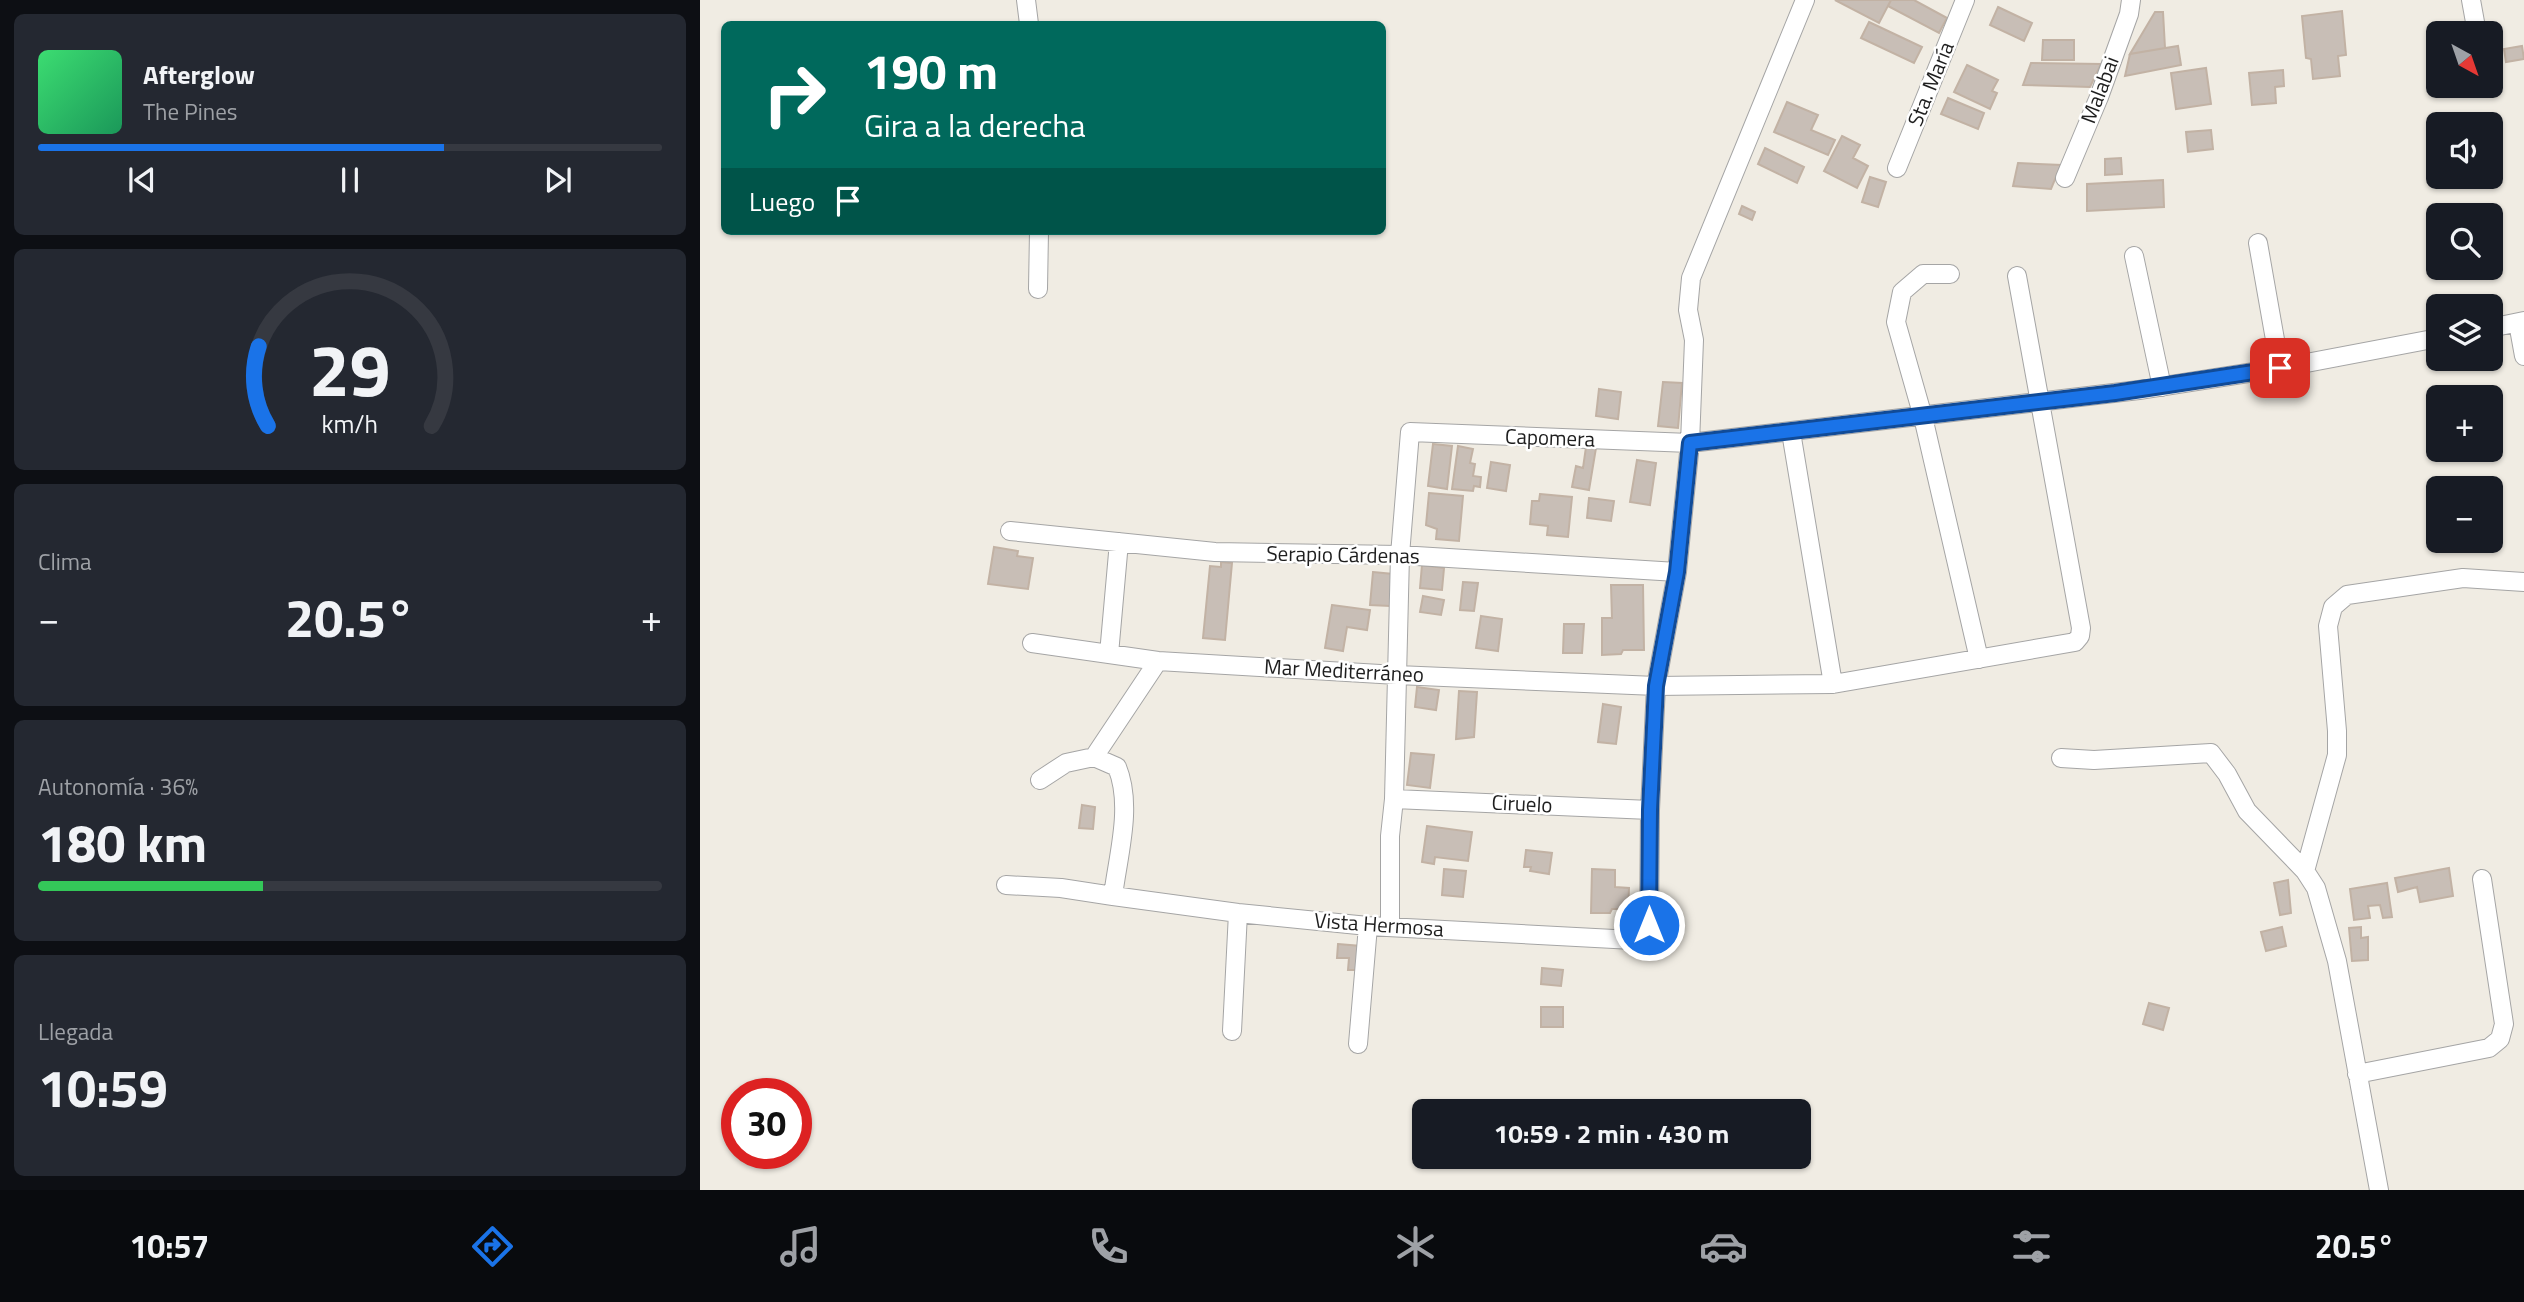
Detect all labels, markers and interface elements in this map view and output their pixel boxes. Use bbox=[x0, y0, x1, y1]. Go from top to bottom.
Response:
north arrow bbox=[2426, 21, 2502, 98]
map controls bbox=[2426, 21, 2503, 553]
text: 190 m bbox=[864, 33, 998, 108]
street label: Sta. María bbox=[1899, 36, 1962, 131]
icon: right bbox=[749, 49, 840, 140]
street label: Malabai bbox=[2072, 51, 2126, 128]
text: Afterglow bbox=[143, 55, 255, 94]
text: The Pines bbox=[143, 94, 237, 129]
text: Gira a la derecha bbox=[864, 101, 1086, 149]
button: sound bbox=[2426, 112, 2503, 189]
icon: previous bbox=[123, 161, 161, 199]
icon: pause bbox=[331, 161, 369, 199]
icon: next bbox=[539, 161, 577, 199]
text: Luego bbox=[749, 182, 815, 221]
icon: arrive bbox=[829, 182, 867, 220]
button: search bbox=[2426, 203, 2503, 280]
button: layers bbox=[2426, 294, 2503, 371]
text: 29 bbox=[309, 314, 391, 424]
pin bbox=[2250, 338, 2310, 398]
icon: arrive bbox=[2261, 349, 2299, 387]
button: + bbox=[2426, 385, 2503, 462]
text: km/h bbox=[322, 405, 378, 443]
street label: Capomera bbox=[1504, 419, 1596, 455]
button: − bbox=[2426, 476, 2503, 553]
street label: Serapio Cárdenas bbox=[1266, 537, 1420, 571]
text: Clima bbox=[38, 544, 92, 579]
text: 20.5° bbox=[285, 578, 415, 657]
text: − bbox=[38, 589, 59, 647]
text: + bbox=[641, 589, 662, 647]
street label: Mar Mediterráneo bbox=[1263, 650, 1425, 690]
text: Autonomía · 36% bbox=[38, 769, 198, 804]
street label: Ciruelo bbox=[1491, 785, 1553, 821]
text: 180 km bbox=[38, 803, 207, 882]
position arrow bbox=[1612, 888, 1686, 962]
street label: Vista Hermosa bbox=[1313, 904, 1445, 945]
text: Llegada bbox=[38, 1014, 113, 1049]
text: 10:59 bbox=[38, 1048, 168, 1127]
speed limit sign: 30 bbox=[721, 1078, 812, 1169]
text: 10:59 · 2 min · 430 m bbox=[1494, 1114, 1729, 1153]
text: 10:57 bbox=[129, 1222, 209, 1270]
icon: directions bbox=[468, 1222, 517, 1271]
icon: music bbox=[776, 1222, 825, 1271]
icon: phone bbox=[1084, 1222, 1133, 1271]
icon: climate bbox=[1391, 1222, 1440, 1271]
icon: car bbox=[1699, 1222, 1748, 1271]
icon: filters bbox=[2007, 1222, 2056, 1271]
text: 20.5° bbox=[2315, 1222, 2395, 1270]

